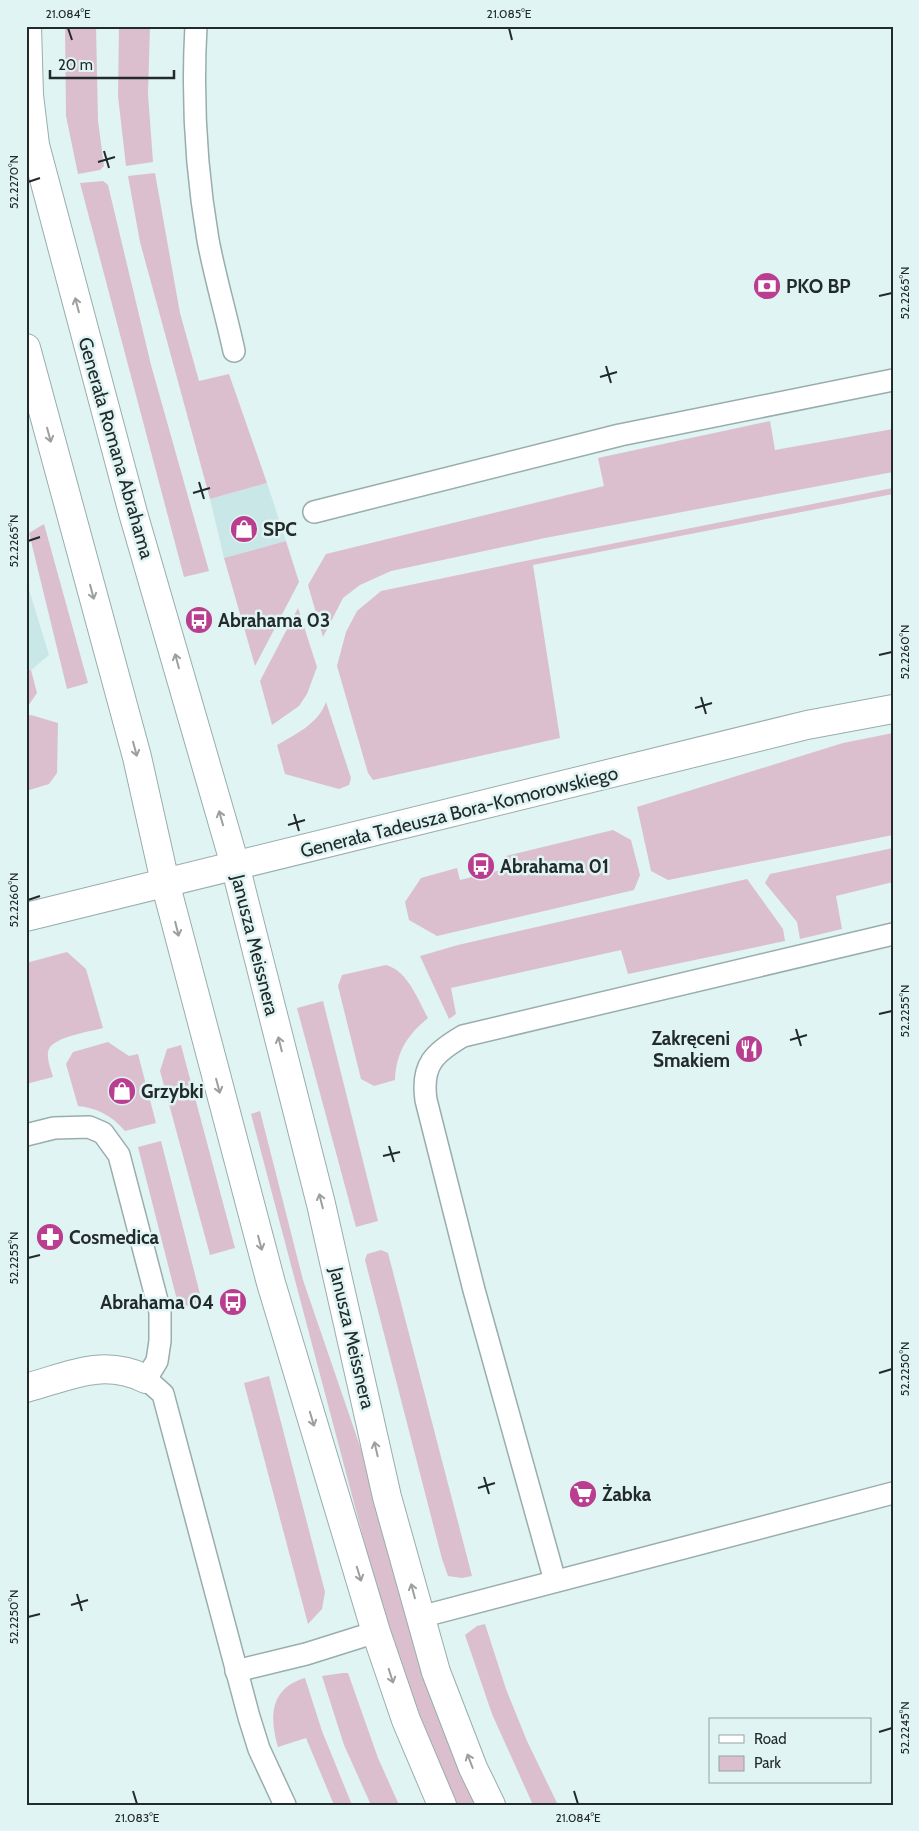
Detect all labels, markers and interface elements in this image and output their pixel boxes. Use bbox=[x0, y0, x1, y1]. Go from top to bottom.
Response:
text: 21.084°E bbox=[45, 6, 91, 21]
text: 21.085°E bbox=[487, 6, 532, 21]
scale bar bbox=[50, 48, 174, 80]
text: 20 m bbox=[58, 56, 93, 74]
text: 52.2270°N bbox=[6, 155, 21, 209]
text: 52.2265°N bbox=[897, 266, 912, 320]
bank icon: PKO BP bbox=[752, 271, 782, 301]
place label: PKO BP bbox=[786, 275, 851, 298]
one-way arrow bbox=[71, 297, 81, 313]
street label: Generała Romana Abrahama bbox=[73, 335, 159, 561]
one-way arrow bbox=[45, 427, 54, 443]
text: 52.2265°N bbox=[6, 514, 21, 568]
shop icon: SPC bbox=[229, 514, 259, 544]
place label: SPC bbox=[263, 518, 297, 541]
one-way arrow bbox=[87, 584, 97, 600]
bus stop icon: Abrahama 03 bbox=[184, 605, 214, 635]
place label: Abrahama 03 bbox=[218, 609, 330, 632]
text: 52.2260°N bbox=[897, 625, 912, 679]
one-way arrow bbox=[172, 654, 182, 670]
one-way arrow bbox=[130, 740, 140, 756]
street label: Generała Tadeusza Bora-Komorowskiego bbox=[298, 761, 620, 863]
one-way arrow bbox=[216, 810, 226, 826]
bus stop icon: Abrahama 01 bbox=[466, 851, 496, 881]
place label: Abrahama 01 bbox=[500, 855, 609, 878]
street label: Janusza Meissnera bbox=[226, 871, 284, 1018]
text: 52.2260°N bbox=[6, 873, 21, 927]
one-way arrow bbox=[173, 920, 182, 936]
text: 52.2255°N bbox=[897, 985, 912, 1037]
place label: Zakręceni Smakiem bbox=[652, 1027, 730, 1072]
restaurant icon: Zakręceni Smakiem bbox=[734, 1034, 764, 1064]
one-way arrow bbox=[275, 1036, 284, 1052]
shop icon: Grzybki bbox=[107, 1076, 137, 1106]
one-way arrow bbox=[214, 1078, 223, 1094]
place label: Grzybki bbox=[141, 1080, 204, 1103]
one-way arrow bbox=[316, 1194, 325, 1210]
pharmacy icon: Cosmedica bbox=[35, 1222, 65, 1252]
place label: Cosmedica bbox=[69, 1226, 160, 1249]
text: 52.2255°N bbox=[6, 1232, 21, 1284]
one-way arrow bbox=[256, 1235, 265, 1251]
street label: Janusza Meissnera bbox=[324, 1264, 379, 1411]
bus stop icon: Abrahama 04 bbox=[218, 1287, 248, 1317]
place label: Abrahama 04 bbox=[100, 1291, 214, 1314]
text: 52.2250°N bbox=[897, 1342, 912, 1396]
one-way arrow bbox=[307, 1410, 317, 1426]
one-way arrow bbox=[371, 1442, 380, 1458]
supermarket icon: Żabka bbox=[568, 1479, 598, 1509]
place label: Żabka bbox=[602, 1483, 652, 1506]
one-way arrow bbox=[354, 1566, 364, 1582]
one-way arrow bbox=[408, 1583, 417, 1599]
text: 52.2250°N bbox=[6, 1590, 21, 1644]
one-way arrow bbox=[387, 1668, 396, 1684]
text: 52.2245°N bbox=[897, 1701, 912, 1755]
legend bbox=[709, 1718, 872, 1784]
text: Road bbox=[754, 1730, 787, 1748]
one-way arrow bbox=[465, 1754, 475, 1769]
text: Park bbox=[754, 1754, 781, 1772]
text: 21.083°E bbox=[115, 1810, 160, 1825]
text: 21.084°E bbox=[555, 1810, 601, 1825]

